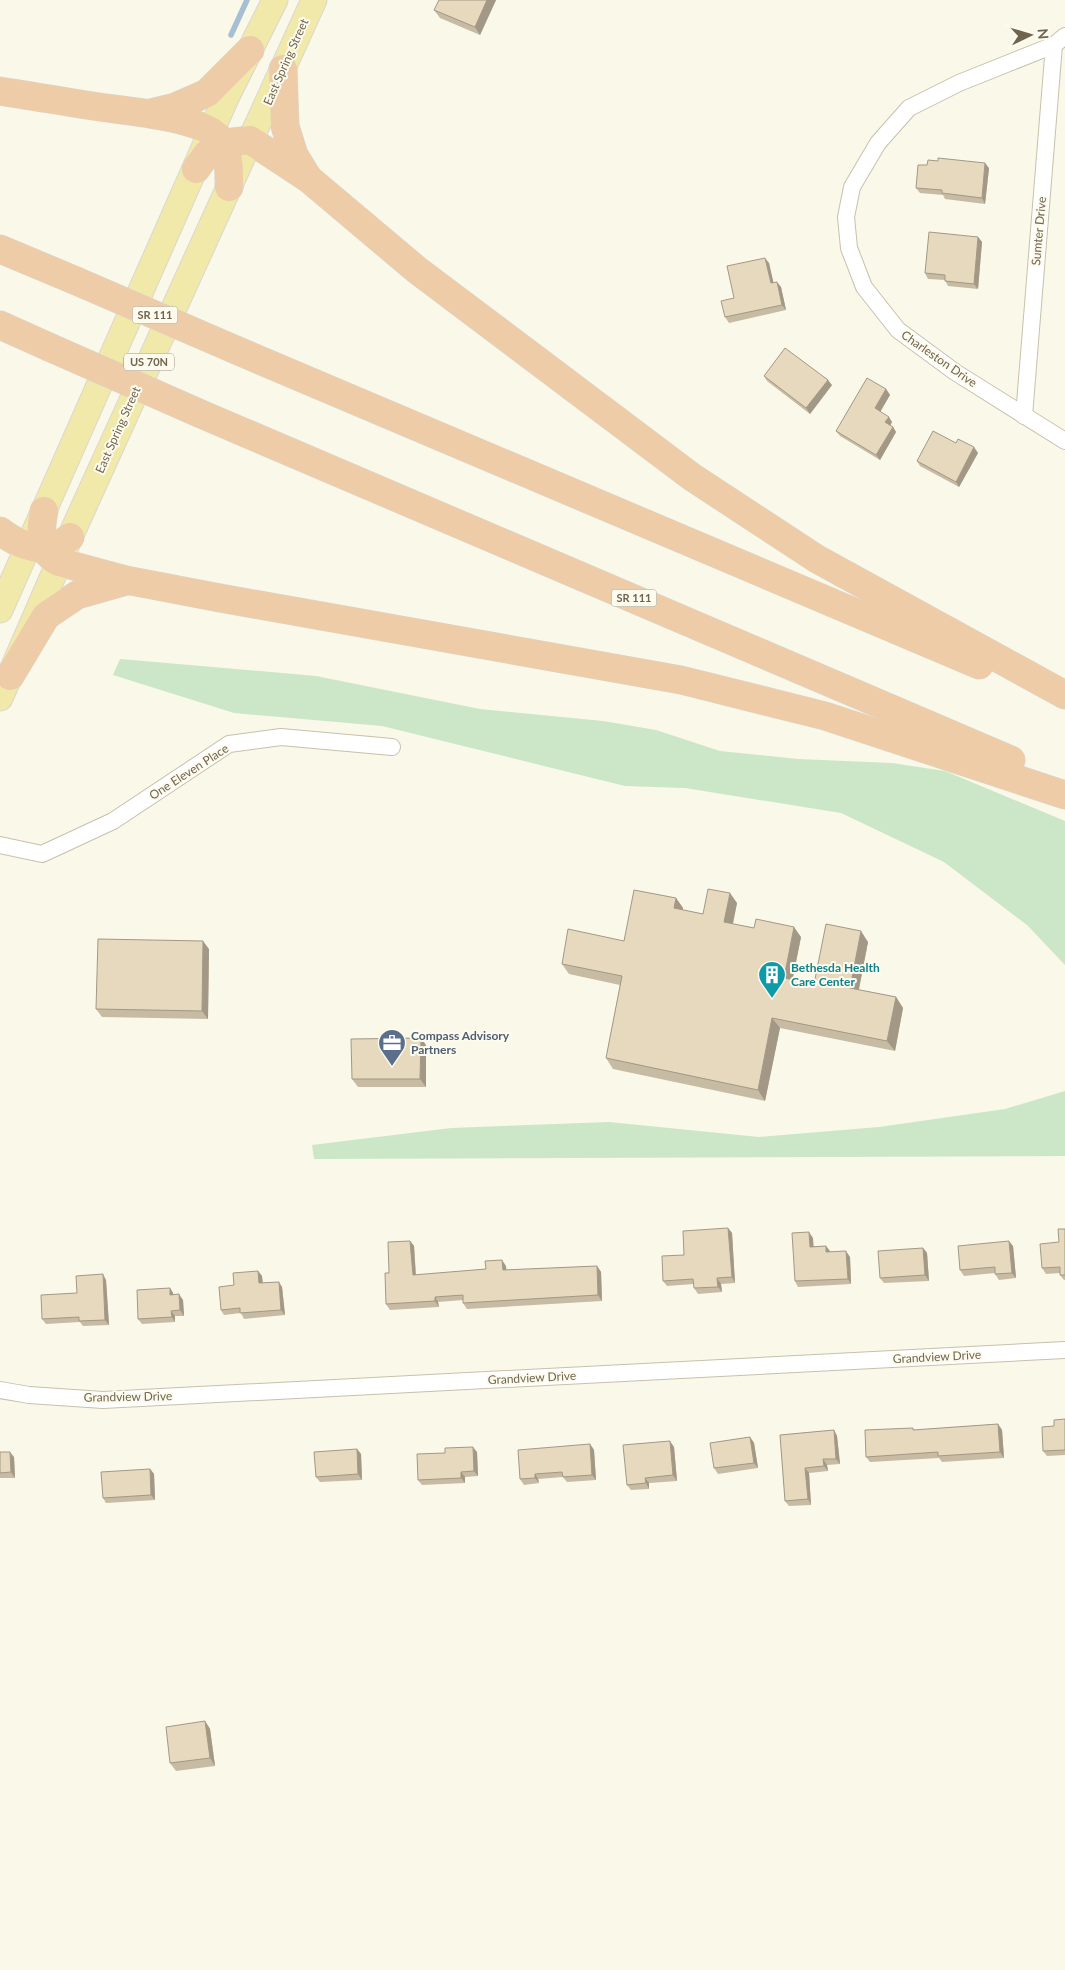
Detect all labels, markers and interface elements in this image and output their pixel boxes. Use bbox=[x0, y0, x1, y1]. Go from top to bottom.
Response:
north arrow bbox=[1005, 10, 1055, 60]
street label: East Spring Street bbox=[260, 15, 312, 107]
text: N bbox=[1035, 28, 1052, 40]
street label: Sumter Drive bbox=[1028, 196, 1049, 266]
road number: SR 111 bbox=[132, 306, 178, 324]
street label: Charleston Drive bbox=[899, 327, 980, 390]
road number: US 70N bbox=[124, 354, 174, 371]
street label: East Spring Street bbox=[92, 383, 144, 475]
road number: SR 111 bbox=[612, 590, 656, 606]
street label: One Eleven Place bbox=[146, 740, 231, 803]
building icon: Bethesda Health Care Center bbox=[757, 960, 787, 999]
place label: Bethesda Health Care Center bbox=[791, 960, 880, 989]
office icon: Compass Advisory Partners bbox=[377, 1028, 407, 1067]
place label: Compass Advisory Partners bbox=[411, 1028, 510, 1057]
street label: Grandview Drive bbox=[892, 1347, 982, 1366]
street label: Grandview Drive bbox=[487, 1368, 577, 1387]
street label: Grandview Drive bbox=[84, 1388, 172, 1405]

